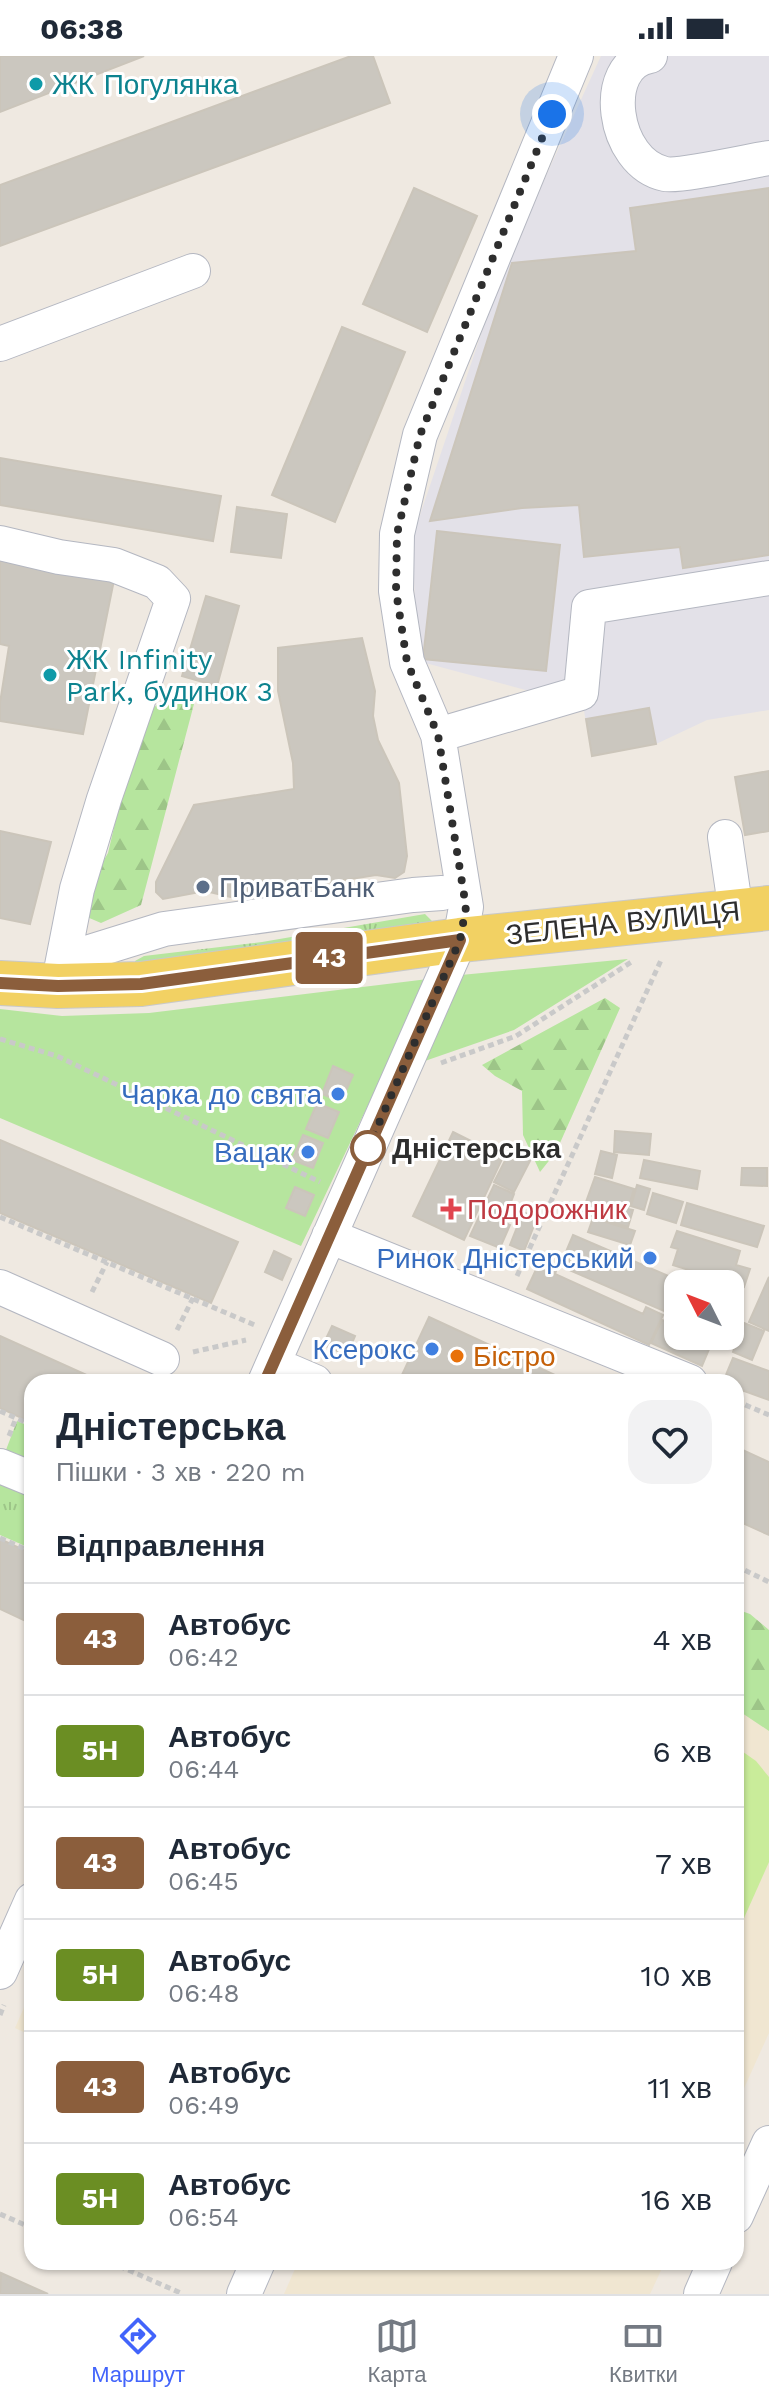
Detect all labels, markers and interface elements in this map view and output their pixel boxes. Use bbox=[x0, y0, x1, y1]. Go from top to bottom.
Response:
text: 06:38 bbox=[40, 11, 123, 46]
place label: ЖК Погулянка bbox=[52, 68, 239, 101]
marker: ЖК Погулянка bbox=[27, 75, 45, 93]
your location bbox=[532, 94, 572, 134]
place label: ЖК Infinity Park, будинок 3 bbox=[66, 643, 273, 708]
marker: ЖК Infinity Park, будинок 3 bbox=[41, 666, 59, 684]
place label: ПриватБанк bbox=[219, 871, 375, 904]
marker: ПриватБанк bbox=[194, 878, 212, 896]
street label: ЗЕЛЕНА ВУЛИЦЯ bbox=[504, 894, 742, 952]
line badge: 43 bbox=[293, 932, 365, 984]
text: 43 bbox=[312, 941, 346, 974]
place label: Чарка до свята bbox=[121, 1078, 322, 1111]
marker: Чарка до свята bbox=[329, 1085, 347, 1103]
marker: Дністерська bbox=[351, 1131, 385, 1165]
place label: Дністерська bbox=[392, 1132, 561, 1165]
place label: Вацак bbox=[214, 1136, 293, 1169]
marker: Вацак bbox=[299, 1143, 317, 1161]
place label: Подорожник bbox=[467, 1193, 628, 1226]
marker: Подорожник bbox=[442, 1200, 460, 1218]
place label: Ринок Дністерський bbox=[376, 1242, 634, 1275]
marker: Ринок Дністерський bbox=[641, 1249, 659, 1267]
north arrow bbox=[664, 1270, 744, 1350]
map controls bbox=[664, 1270, 744, 1350]
place label: Ксерокс bbox=[312, 1333, 416, 1366]
marker: Ксерокс bbox=[423, 1340, 441, 1358]
place label: Бістро bbox=[473, 1340, 556, 1373]
marker: Бістро bbox=[448, 1347, 466, 1365]
button: heart bbox=[628, 1400, 712, 1484]
text: Дністерська bbox=[56, 1405, 285, 1449]
text: Пішки · 3 хв · 220 m bbox=[56, 1457, 305, 1487]
text: Відправлення bbox=[56, 1528, 265, 1563]
text: Автобус bbox=[168, 1607, 291, 1642]
text: 43 bbox=[83, 1622, 117, 1655]
text: 4 хв bbox=[653, 1622, 712, 1657]
text: 06:42 bbox=[168, 1642, 239, 1672]
text: Автобус bbox=[168, 1719, 291, 1754]
text: 5Н bbox=[82, 1734, 118, 1767]
text: 6 хв bbox=[653, 1734, 712, 1769]
text: 06:44 bbox=[168, 1754, 239, 1784]
text: Автобус bbox=[168, 1831, 291, 1866]
text: 43 bbox=[83, 1846, 117, 1879]
text: 7 хв bbox=[655, 1846, 712, 1881]
text: 06:45 bbox=[168, 1866, 239, 1896]
text: Автобус bbox=[168, 1943, 291, 1978]
text: 5Н bbox=[82, 1958, 118, 1991]
text: 10 хв bbox=[640, 1958, 712, 1993]
text: 06:48 bbox=[168, 1978, 240, 2008]
text: Автобус bbox=[168, 2055, 291, 2090]
text: 43 bbox=[83, 2070, 117, 2103]
text: 11 хв bbox=[647, 2070, 712, 2105]
text: 06:49 bbox=[168, 2090, 240, 2120]
text: Автобус bbox=[168, 2167, 291, 2202]
text: 5Н bbox=[82, 2182, 118, 2215]
text: 16 хв bbox=[641, 2182, 712, 2217]
text: 06:54 bbox=[168, 2202, 239, 2232]
tab: Маршрут bbox=[91, 2314, 185, 2388]
tab: Карта bbox=[368, 2314, 426, 2388]
tab: Квитки bbox=[609, 2314, 678, 2388]

